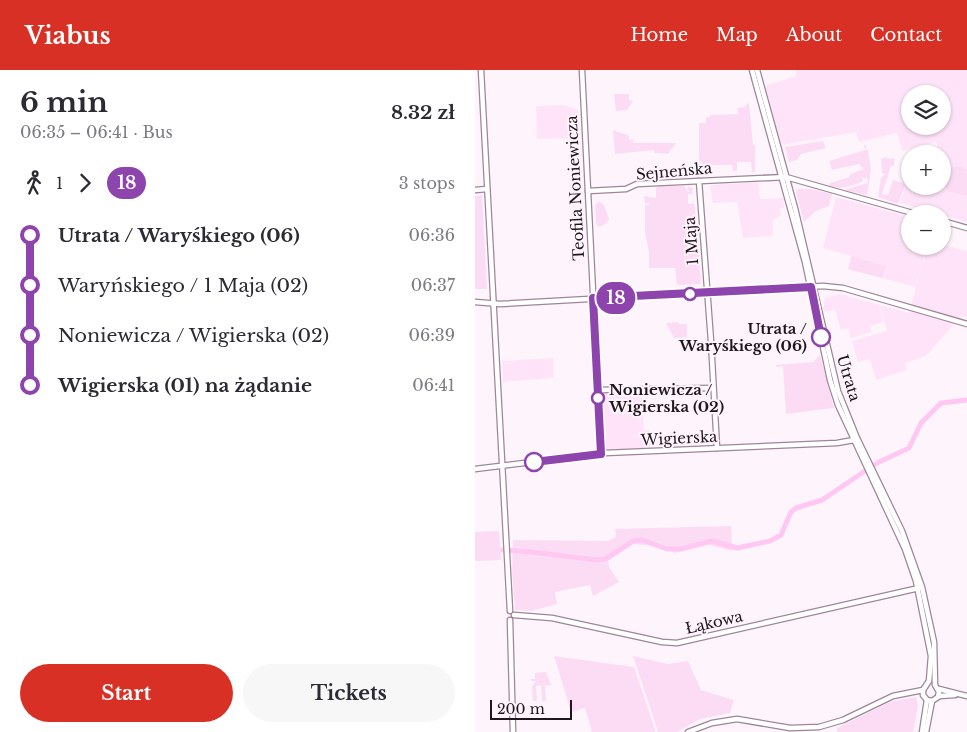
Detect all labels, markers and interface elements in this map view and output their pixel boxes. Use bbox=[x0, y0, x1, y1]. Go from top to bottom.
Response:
text: Viabus bbox=[25, 21, 111, 50]
text: Home bbox=[630, 24, 688, 46]
text: Map bbox=[716, 24, 758, 46]
text: About bbox=[786, 24, 842, 46]
text: Contact bbox=[870, 24, 942, 46]
text: 6 min bbox=[20, 85, 108, 120]
map controls bbox=[901, 85, 951, 255]
button: layers bbox=[901, 85, 951, 135]
text: 8.32 zł bbox=[391, 101, 455, 124]
street label: Teofila Noniewicza bbox=[562, 114, 588, 261]
text: 06:35 – 06:41 · Bus bbox=[20, 122, 173, 142]
button: + bbox=[901, 145, 951, 195]
street label: Sejneńska bbox=[635, 158, 714, 184]
icon: walk bbox=[20, 169, 48, 197]
icon: forward bbox=[71, 169, 99, 197]
text: 18 bbox=[117, 172, 136, 194]
text: 1 bbox=[56, 173, 63, 193]
text: 3 stops bbox=[399, 173, 455, 193]
button: − bbox=[901, 205, 951, 255]
street label: 1 Maja bbox=[680, 215, 702, 266]
text: Utrata / Waryśkiego (06) bbox=[58, 224, 300, 247]
text: 06:36 bbox=[409, 225, 455, 245]
text: Waryńskiego / 1 Maja (02) bbox=[58, 274, 308, 297]
text: 06:37 bbox=[411, 275, 455, 295]
line badge: 18 bbox=[593, 282, 639, 314]
text: 18 bbox=[606, 287, 626, 309]
unlabelled marker bbox=[683, 287, 697, 301]
place label: Utrata / Waryśkiego (06) bbox=[678, 319, 807, 355]
text: Noniewicza / Wigierska (02) bbox=[58, 324, 329, 347]
text: 06:39 bbox=[409, 325, 455, 345]
marker: Utrata / Waryśkiego (06) bbox=[811, 327, 831, 347]
street label: Utrata bbox=[833, 352, 865, 404]
text: Wigierska (01) na żądanie bbox=[58, 374, 312, 397]
text: 06:41 bbox=[412, 375, 455, 395]
place label: Noniewicza / Wigierska (02) bbox=[608, 380, 724, 416]
marker: Noniewicza / Wigierska (02) bbox=[591, 391, 605, 405]
street label: Wigierska bbox=[639, 426, 719, 450]
unlabelled marker bbox=[524, 452, 544, 472]
street label: Łąkowa bbox=[683, 606, 745, 638]
button: Start bbox=[20, 664, 233, 722]
button: Tickets bbox=[243, 664, 455, 722]
scale bar bbox=[490, 697, 573, 720]
text: 200 m bbox=[497, 700, 545, 718]

